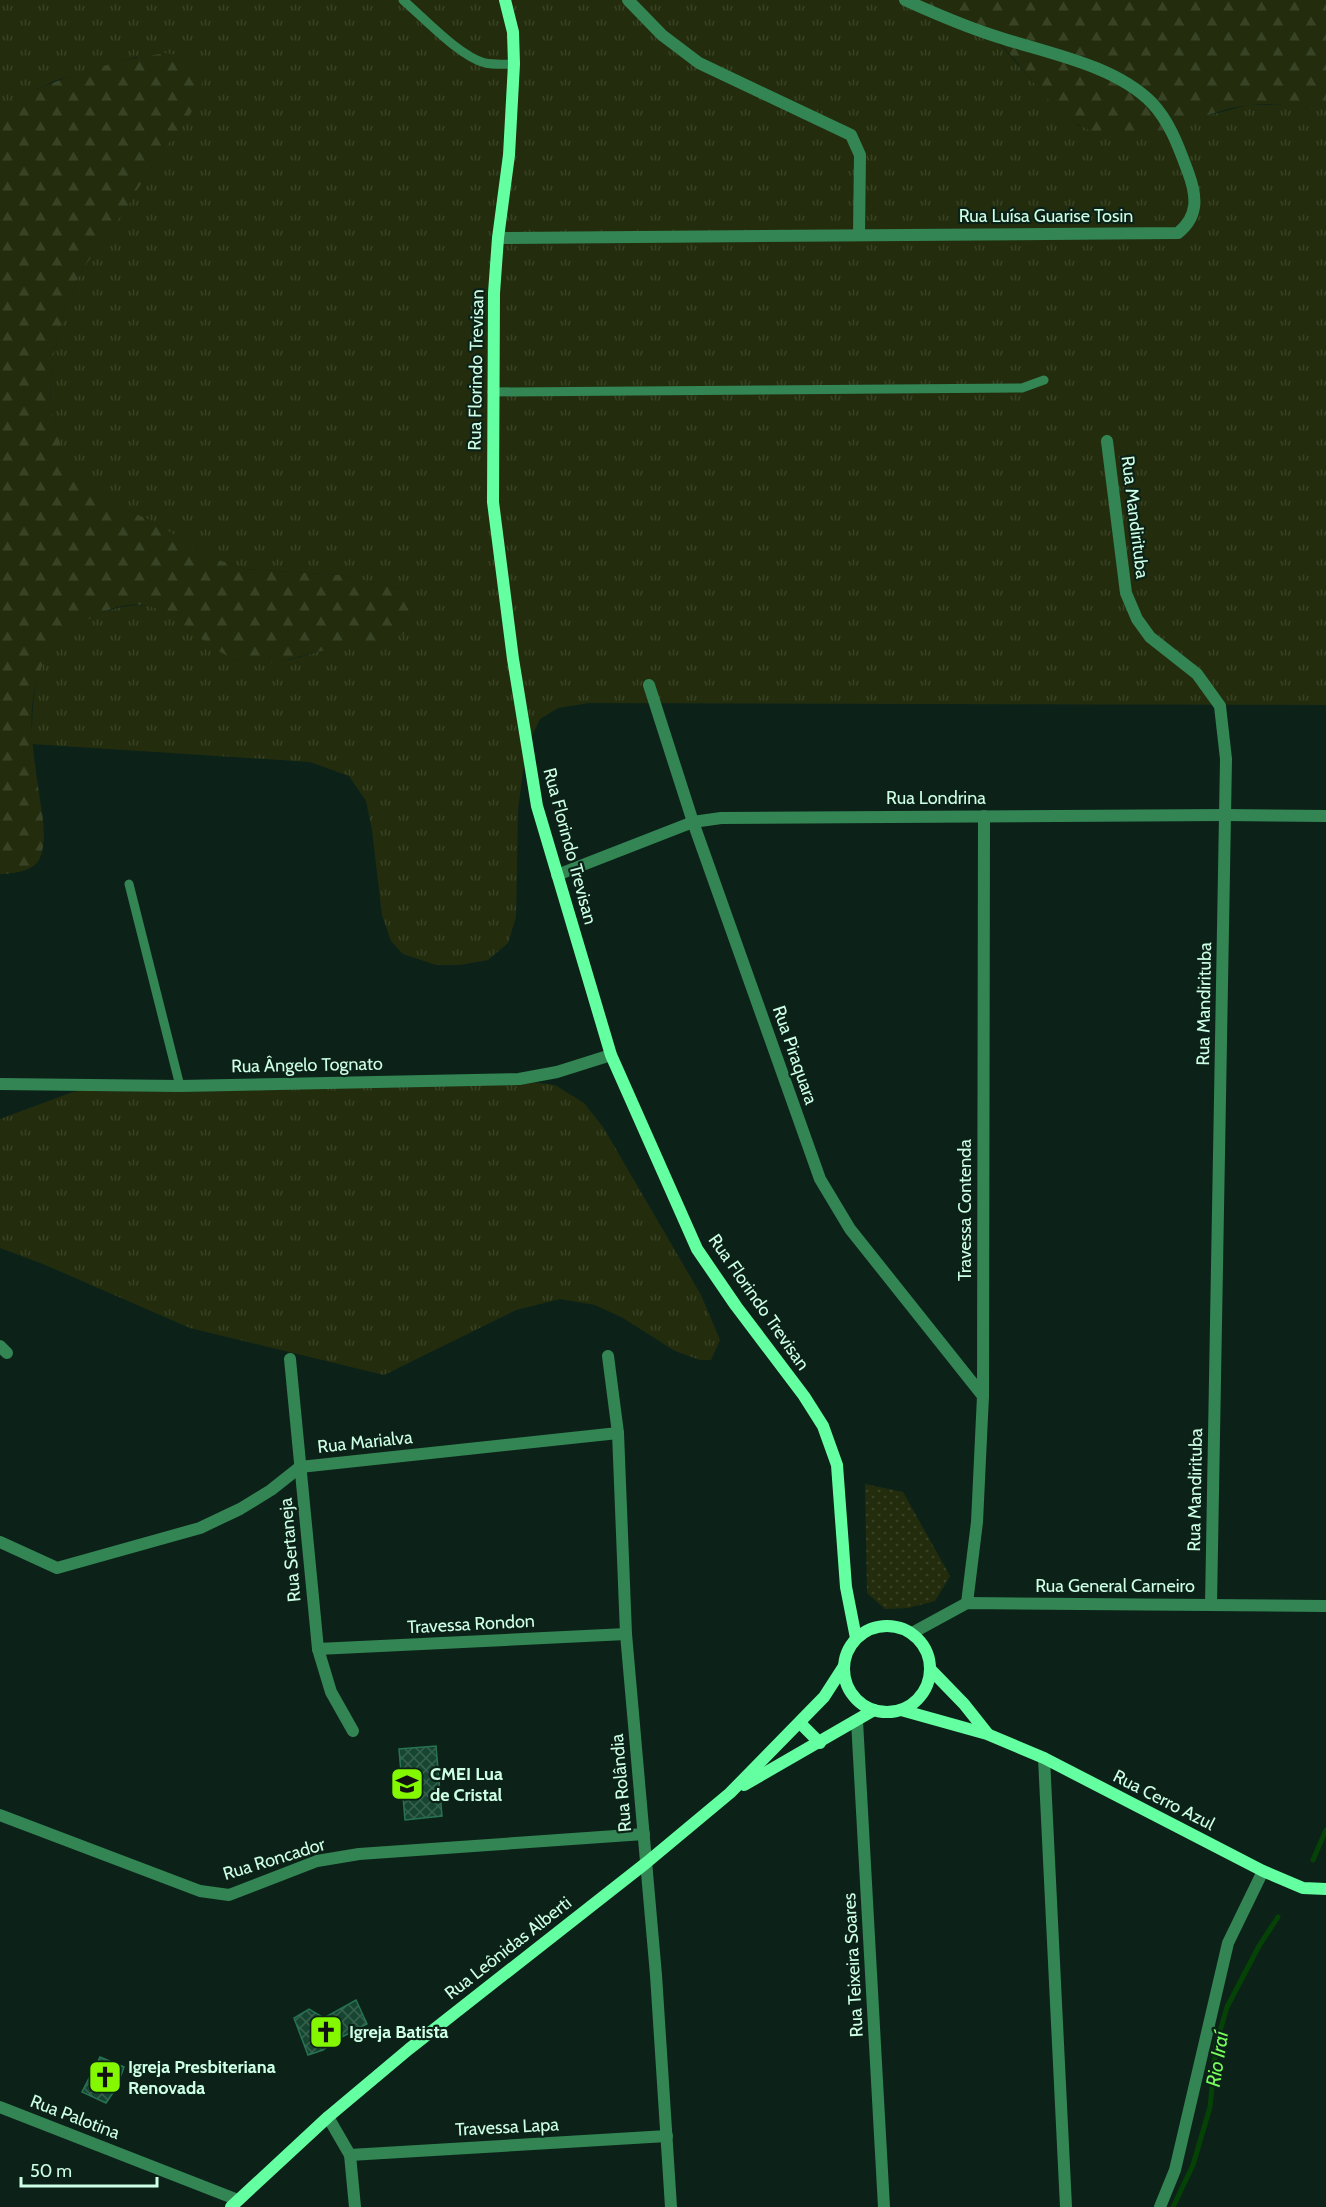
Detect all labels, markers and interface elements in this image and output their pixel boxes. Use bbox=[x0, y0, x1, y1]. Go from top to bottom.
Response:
street label: Rua Luísa Guarise Tosin bbox=[959, 205, 1133, 227]
street label: Rua Florindo Trevisan bbox=[464, 289, 488, 451]
street label: Rua Mandirituba bbox=[1117, 454, 1153, 580]
street label: Rua Florindo Trevisan bbox=[539, 765, 601, 927]
street label: Rua Londrina bbox=[886, 787, 986, 809]
street label: Rua Mandirituba bbox=[1192, 942, 1216, 1066]
street label: Rua Piraquara bbox=[768, 1003, 822, 1108]
street label: Rua Ângelo Tognato bbox=[231, 1053, 383, 1077]
street label: Travessa Contenda bbox=[954, 1139, 976, 1281]
street label: Rua Florindo Trevisan bbox=[704, 1230, 814, 1374]
street label: Rua Marialva bbox=[316, 1426, 414, 1458]
street label: Rua Mandirituba bbox=[1183, 1428, 1207, 1552]
street label: Rua Sertaneja bbox=[274, 1497, 306, 1603]
street label: Rua General Carneiro bbox=[1035, 1575, 1195, 1597]
street label: Travessa Rondon bbox=[407, 1610, 535, 1638]
street label: Rua Rolândia bbox=[606, 1733, 636, 1833]
place label: CMEI Lua de Cristal bbox=[430, 1763, 503, 1806]
street label: Rua Cerro Azul bbox=[1109, 1765, 1219, 1835]
school or university icon: CMEI Lua de Cristal bbox=[389, 1766, 425, 1802]
street label: Rua Roncador bbox=[220, 1833, 328, 1885]
street label: Rua Leônidas Alberti bbox=[440, 1892, 576, 2004]
street label: Rua Teixeira Soares bbox=[838, 1892, 868, 2038]
church icon: Igreja Batista bbox=[308, 2014, 344, 2050]
place label: Igreja Batista bbox=[349, 2021, 449, 2043]
water label: Rio Iraí bbox=[1201, 2028, 1233, 2088]
place label: Igreja Presbiteriana Renovada bbox=[128, 2056, 276, 2099]
church icon: Igreja Presbiteriana Renovada bbox=[87, 2059, 123, 2095]
street label: Rua Palotina bbox=[27, 2090, 123, 2144]
street label: Travessa Lapa bbox=[455, 2113, 560, 2141]
scale bar bbox=[21, 2150, 158, 2188]
text: 50 m bbox=[30, 2160, 72, 2182]

